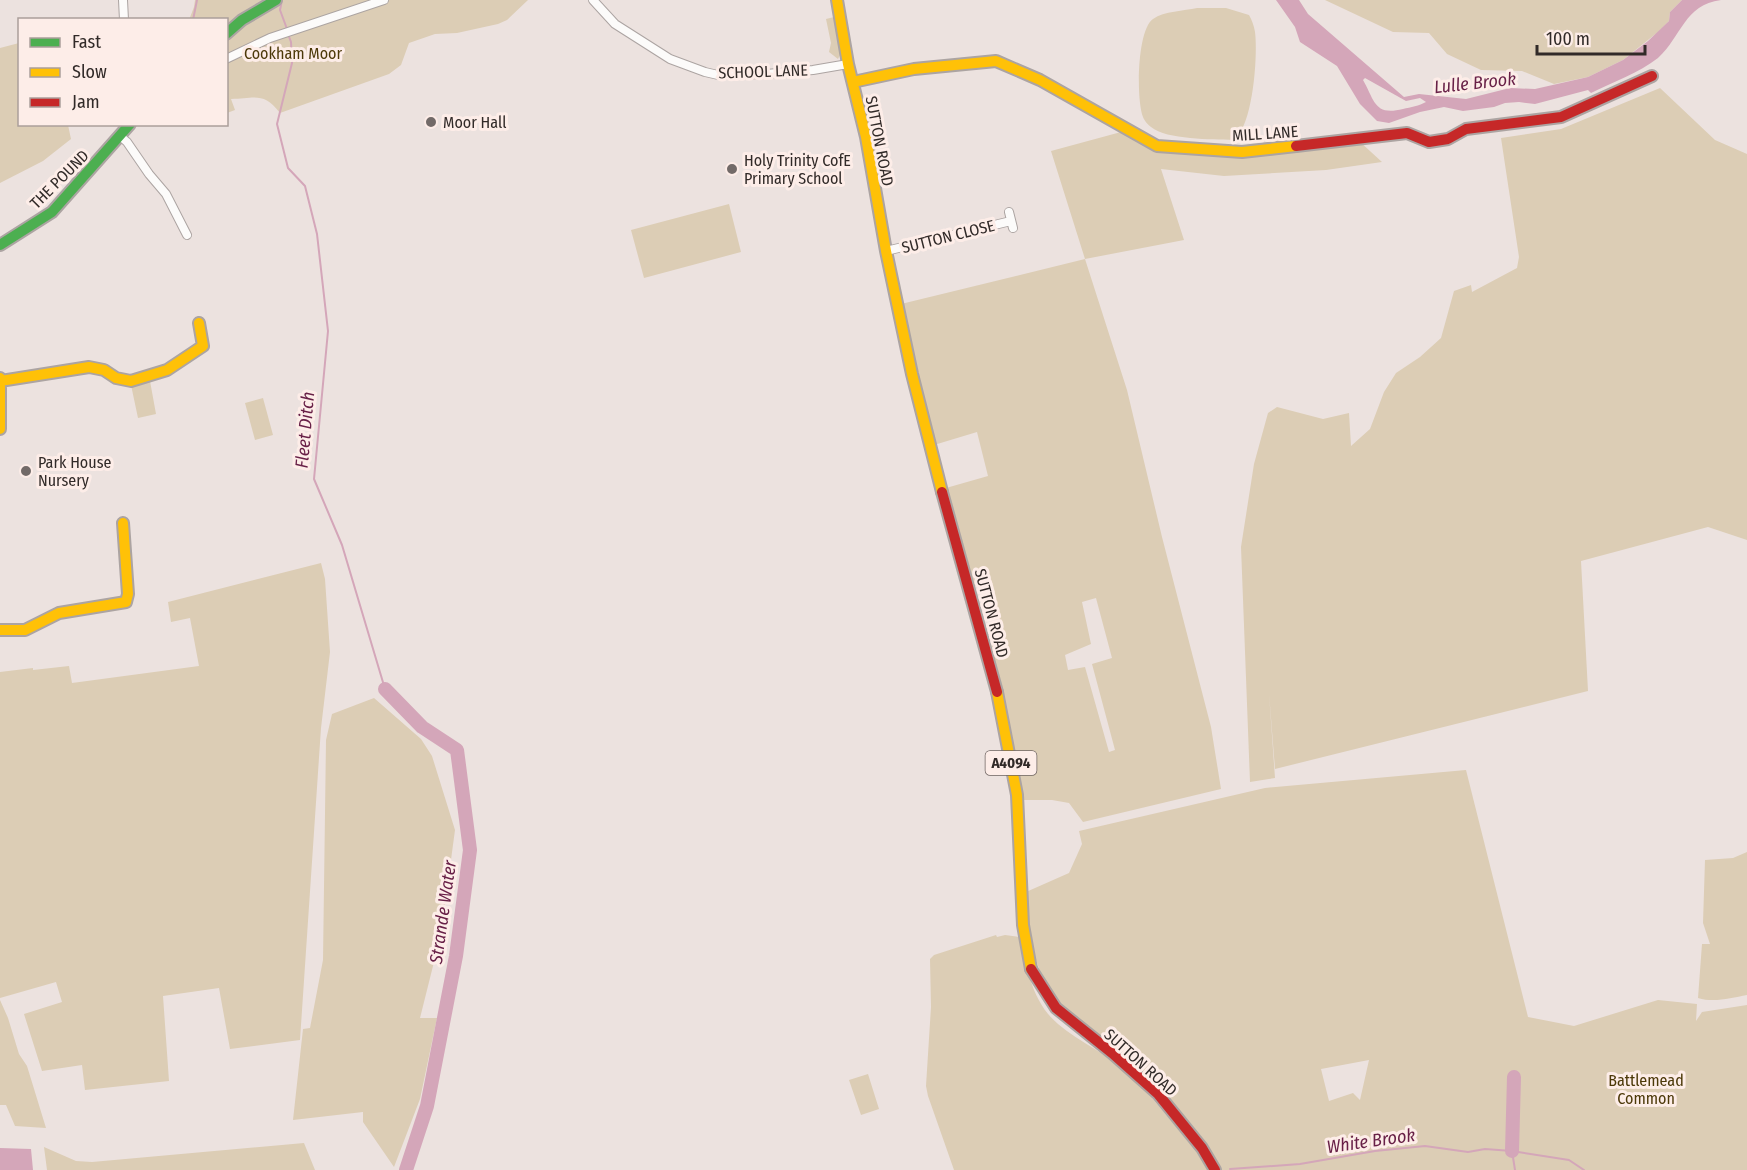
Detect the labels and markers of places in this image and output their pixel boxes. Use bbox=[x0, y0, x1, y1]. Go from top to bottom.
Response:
place label: Moor Hall bbox=[443, 113, 506, 132]
marker: Moor Hall bbox=[424, 115, 438, 129]
place label: Holy Trinity CofE Primary School bbox=[744, 151, 851, 188]
marker: Holy Trinity CofE Primary School bbox=[725, 162, 739, 176]
place label: Park House Nursery bbox=[38, 453, 111, 490]
marker: Park House Nursery bbox=[19, 464, 33, 478]

